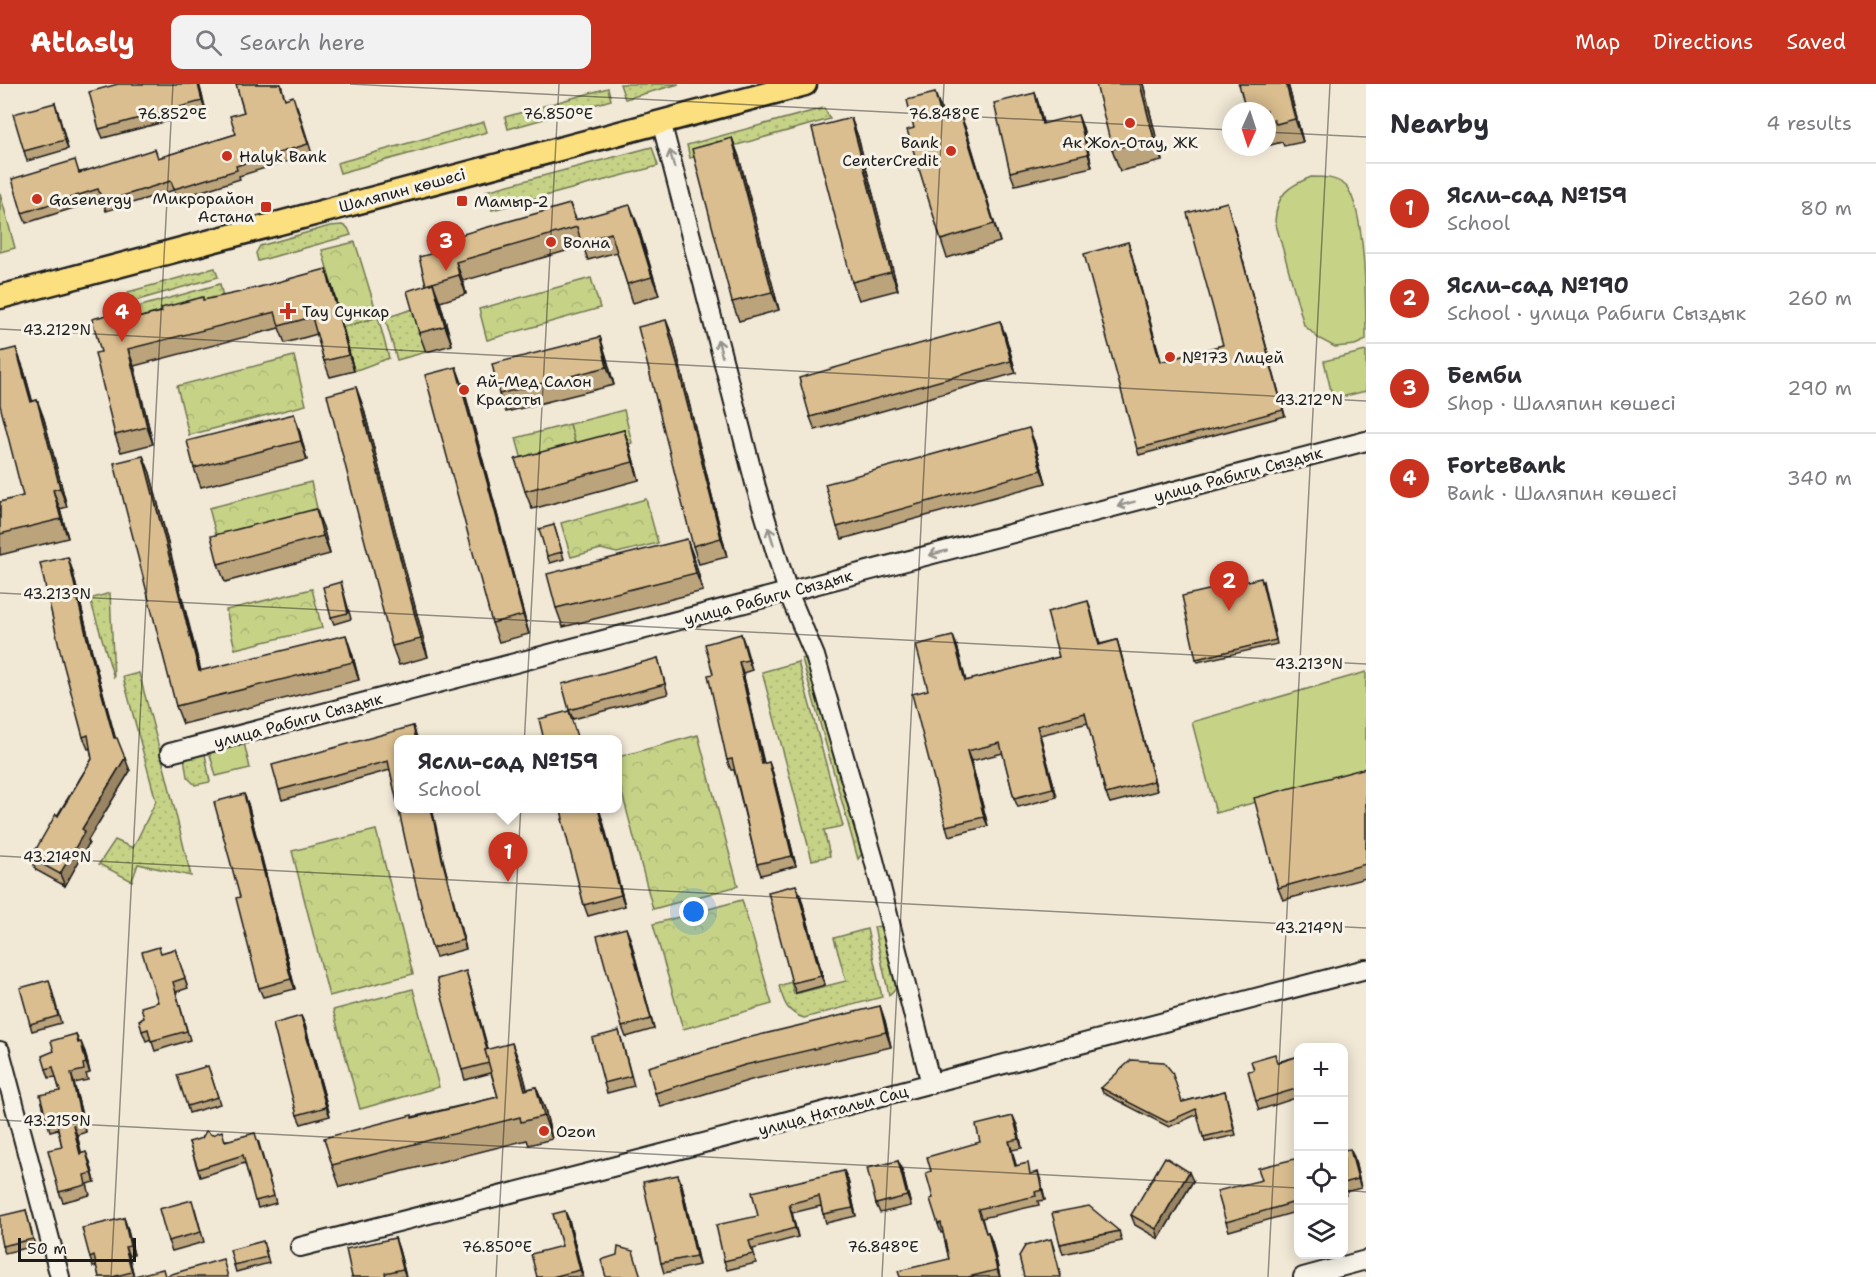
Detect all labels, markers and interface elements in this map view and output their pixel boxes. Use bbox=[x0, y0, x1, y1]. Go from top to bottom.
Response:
search box bbox=[171, 15, 591, 69]
text: Atlasly bbox=[30, 23, 135, 61]
icon: search bbox=[192, 26, 225, 59]
text: Search here bbox=[240, 28, 365, 57]
text: Map bbox=[1575, 28, 1620, 56]
text: Directions bbox=[1653, 28, 1753, 56]
text: Saved bbox=[1786, 28, 1846, 56]
north arrow bbox=[1222, 102, 1276, 156]
text: 76.852°E bbox=[137, 104, 207, 124]
text: 76.850°E bbox=[523, 104, 593, 124]
text: 76.848°E bbox=[908, 104, 980, 124]
text: Nearby bbox=[1390, 106, 1489, 141]
text: 4 results bbox=[1766, 110, 1852, 136]
marker: Ак Жол-Отау, ЖК bbox=[1123, 116, 1137, 130]
place label: Bank CenterCredit bbox=[842, 132, 939, 171]
place label: Ак Жол-Отау, ЖК bbox=[1062, 132, 1199, 153]
marker: Bank CenterCredit bbox=[944, 144, 958, 158]
place label: Halyk Bank bbox=[239, 146, 327, 167]
marker: Halyk Bank bbox=[220, 149, 234, 163]
one-way arrow bbox=[665, 150, 677, 169]
street label: Шаляпин көшесі bbox=[336, 163, 468, 218]
text: Ясли-сад №159 bbox=[1447, 181, 1627, 210]
place label: Микрорайон Астана bbox=[152, 188, 254, 227]
place label: Gasenergy bbox=[49, 189, 132, 210]
place label: Мамыр-2 bbox=[474, 191, 549, 212]
marker: Gasenergy bbox=[30, 192, 44, 206]
marker: Мамыр-2 bbox=[455, 194, 469, 208]
text: 1 bbox=[1405, 195, 1414, 221]
text: 80 m bbox=[1800, 195, 1852, 221]
marker: Микрорайон Астана bbox=[259, 200, 273, 214]
text: School bbox=[1447, 210, 1510, 236]
pin: 3 bbox=[426, 222, 466, 271]
place label: Волна bbox=[563, 232, 610, 253]
marker: Волна bbox=[544, 235, 558, 249]
text: Ясли-сад №190 bbox=[1447, 271, 1629, 300]
text: 2 bbox=[1403, 285, 1417, 311]
text: 260 m bbox=[1787, 285, 1852, 311]
pin: 4 bbox=[102, 292, 142, 342]
text: School · улица Рабиги Сыздык bbox=[1447, 300, 1746, 326]
place label: Тау Сункар bbox=[302, 301, 389, 322]
marker: Тау Сункар bbox=[279, 302, 297, 320]
text: 43.212°N bbox=[23, 320, 91, 340]
one-way arrow bbox=[714, 339, 726, 358]
place label: №173 Лицей bbox=[1182, 347, 1284, 368]
marker: №173 Лицей bbox=[1163, 350, 1177, 364]
text: Бемби bbox=[1447, 361, 1522, 390]
place label: Ай-Мед Салон Красоты bbox=[476, 371, 592, 410]
text: 3 bbox=[1403, 375, 1417, 401]
text: 290 m bbox=[1787, 375, 1852, 401]
marker: Ай-Мед Салон Красоты bbox=[457, 383, 471, 397]
text: 43.212°N bbox=[1275, 390, 1343, 410]
text: Shop · Шаляпин көшесі bbox=[1447, 390, 1676, 416]
street label: улица Рабиги Сыздык bbox=[1152, 442, 1325, 507]
text: ForteBank bbox=[1447, 451, 1566, 480]
text: 4 bbox=[1403, 465, 1417, 491]
text: 340 m bbox=[1787, 465, 1852, 491]
text: Bank · Шаляпин көшесі bbox=[1447, 480, 1677, 506]
one-way arrow bbox=[1117, 498, 1136, 510]
one-way arrow bbox=[765, 527, 776, 546]
one-way arrow bbox=[929, 548, 948, 559]
pin: 2 bbox=[1210, 562, 1248, 611]
street label: улица Рабиги Сыздык bbox=[682, 565, 855, 630]
text: 43.213°N bbox=[23, 584, 91, 604]
text: 43.213°N bbox=[1275, 654, 1343, 674]
street label: улица Рабиги Сыздык bbox=[212, 688, 385, 753]
popup bbox=[394, 735, 622, 813]
text: Ясли-сад №159 bbox=[418, 747, 598, 776]
text: School bbox=[418, 776, 481, 802]
pin: 1 bbox=[488, 832, 528, 882]
text: 43.214°N bbox=[23, 847, 91, 867]
your location bbox=[679, 897, 708, 926]
text: 43.214°N bbox=[1275, 918, 1343, 938]
map controls bbox=[1294, 1043, 1348, 1259]
button: + bbox=[1294, 1043, 1348, 1097]
street label: улица Натальи Сац bbox=[756, 1080, 910, 1141]
button: − bbox=[1294, 1097, 1348, 1151]
text: 43.215°N bbox=[23, 1111, 91, 1131]
place label: Ozon bbox=[556, 1121, 596, 1142]
marker: Ozon bbox=[537, 1124, 551, 1138]
button: locate bbox=[1294, 1151, 1348, 1205]
button: layers bbox=[1294, 1205, 1348, 1259]
scale bar bbox=[18, 1235, 136, 1262]
text: 76.850°E bbox=[462, 1237, 532, 1257]
text: 76.848°E bbox=[847, 1237, 919, 1257]
text: 50 m bbox=[27, 1238, 67, 1259]

